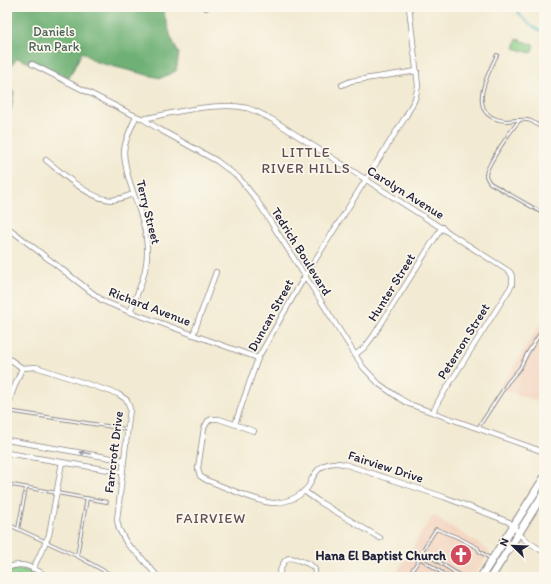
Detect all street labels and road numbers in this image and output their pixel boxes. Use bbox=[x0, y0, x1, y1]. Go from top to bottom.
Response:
street label: Carolyn Avenue bbox=[364, 163, 447, 222]
street label: Terry Street bbox=[133, 178, 164, 246]
street label: Tedrich Boulevard bbox=[269, 205, 335, 298]
street label: Hunter Street bbox=[365, 251, 418, 324]
street label: Duncan Street bbox=[244, 276, 296, 354]
street label: Richard Avenue bbox=[107, 284, 193, 329]
street label: Peterson Street bbox=[434, 301, 493, 382]
street label: Farrcroft Drive bbox=[101, 410, 126, 494]
street label: Fairview Drive bbox=[346, 447, 425, 486]

